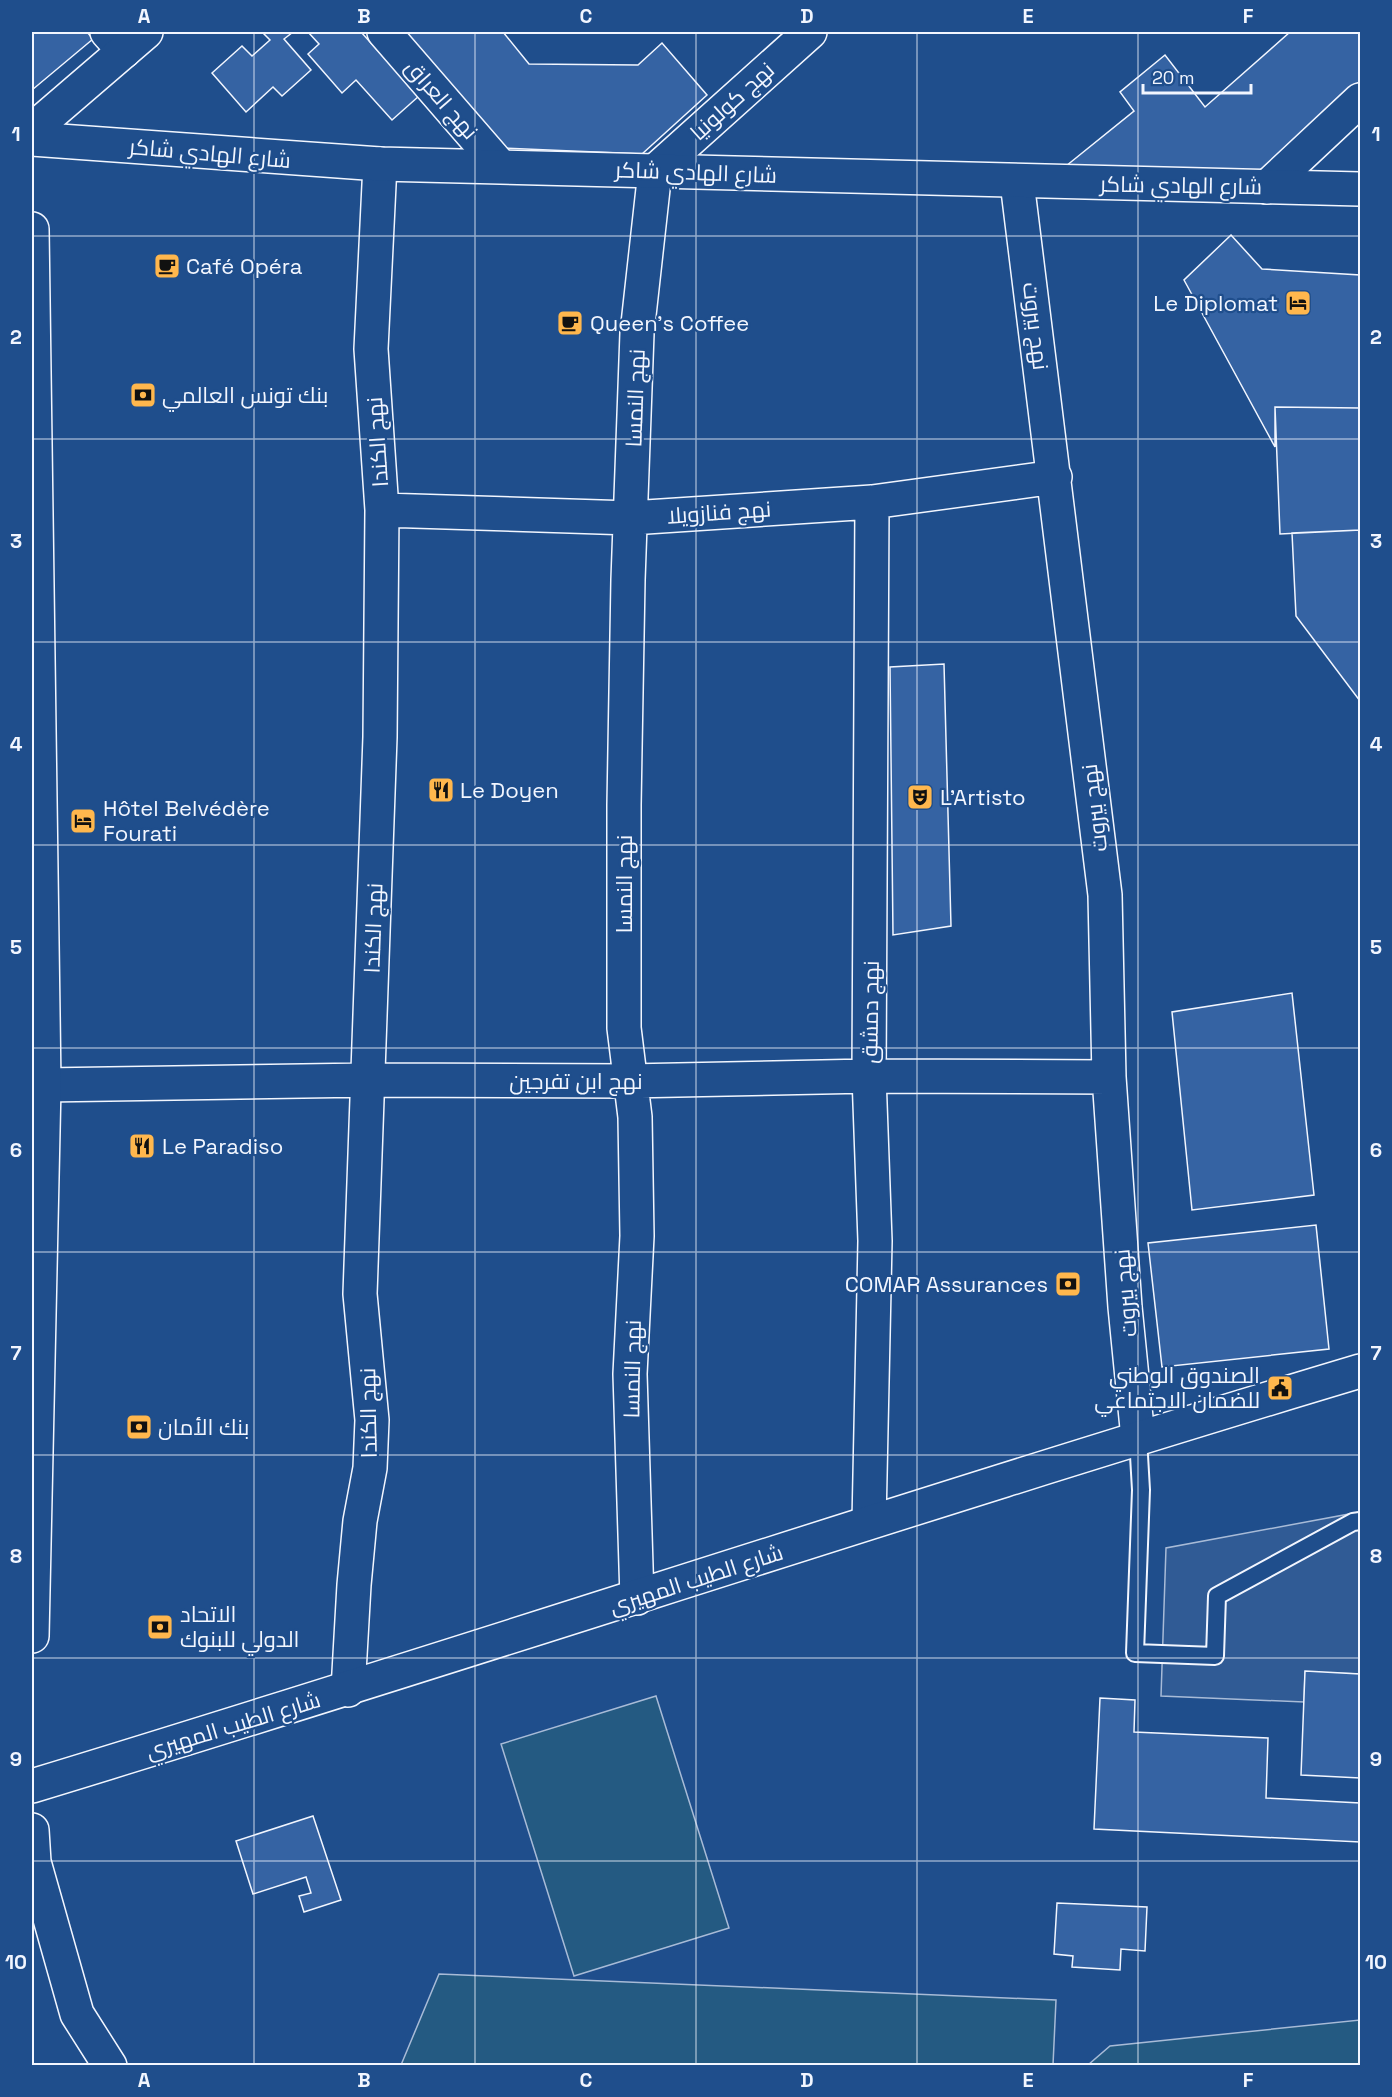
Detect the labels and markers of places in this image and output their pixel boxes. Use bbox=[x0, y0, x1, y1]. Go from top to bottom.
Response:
cafe icon: Café Opéra bbox=[152, 251, 182, 281]
place label: Café Opéra bbox=[186, 252, 303, 280]
hotel icon: Le Diplomat bbox=[1283, 288, 1313, 318]
place label: Le Diplomat bbox=[1153, 289, 1278, 317]
cafe icon: Queen's Coffee bbox=[555, 308, 585, 338]
place label: Queen's Coffee bbox=[590, 309, 749, 337]
bank icon: بنك تونس العالمي bbox=[128, 380, 158, 410]
place label: بنك تونس العالمي bbox=[162, 381, 328, 412]
restaurant icon: Le Doyen bbox=[426, 775, 456, 805]
place label: Le Doyen bbox=[460, 776, 559, 804]
theatre icon: L'Artisto bbox=[905, 782, 935, 812]
place label: L'Artisto bbox=[940, 783, 1026, 811]
place label: Hôtel Belvédère Fourati bbox=[103, 794, 270, 847]
hotel icon: Hôtel Belvédère Fourati bbox=[68, 806, 98, 836]
restaurant icon: Le Paradiso bbox=[127, 1131, 157, 1161]
place label: Le Paradiso bbox=[162, 1132, 283, 1160]
bank icon: COMAR Assurances bbox=[1053, 1269, 1083, 1299]
place label: COMAR Assurances bbox=[845, 1270, 1048, 1298]
place label: الصندوق الوطني للضمان الاجتماعي bbox=[1094, 1361, 1260, 1417]
public building icon: الصندوق الوطني للضمان الاجتماعي bbox=[1265, 1373, 1295, 1403]
bank icon: بنك الأمان bbox=[124, 1412, 154, 1442]
place label: بنك الأمان bbox=[158, 1413, 249, 1441]
place label: الاتحاد الدولي للبنوك bbox=[180, 1600, 300, 1656]
bank icon: الاتحاد الدولي للبنوك bbox=[145, 1612, 175, 1642]

